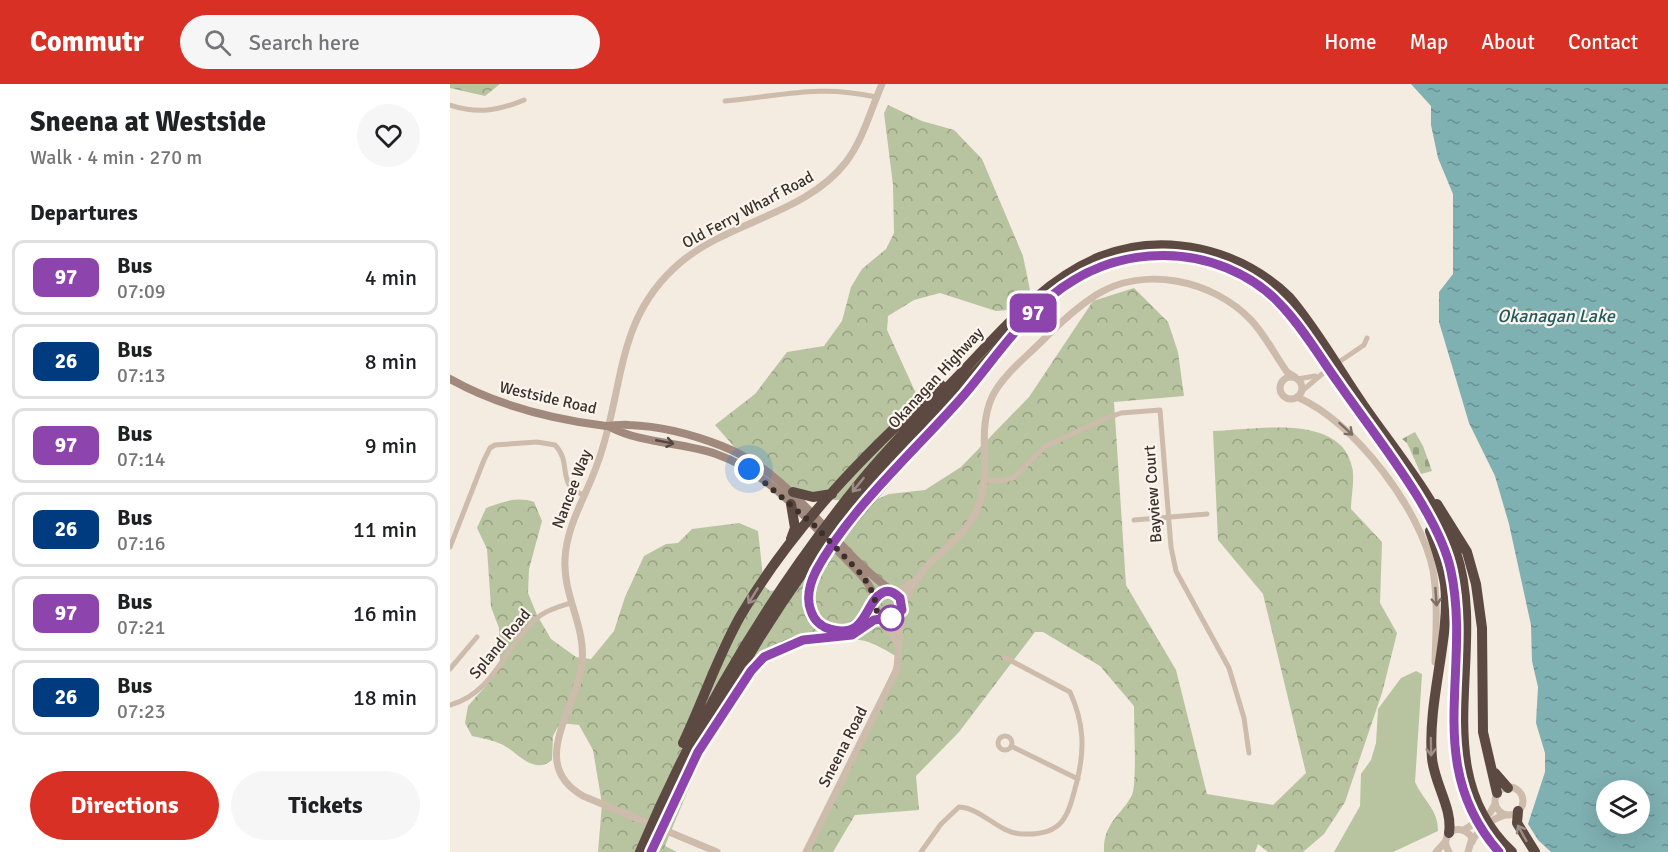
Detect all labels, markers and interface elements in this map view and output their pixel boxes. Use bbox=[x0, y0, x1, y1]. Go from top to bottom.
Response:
search box bbox=[180, 15, 600, 69]
text: Commutr bbox=[30, 25, 144, 59]
icon: search bbox=[201, 26, 234, 59]
text: Search here bbox=[249, 29, 360, 56]
text: Home bbox=[1324, 29, 1377, 55]
text: Map bbox=[1410, 29, 1448, 55]
text: About bbox=[1481, 29, 1535, 55]
text: Contact bbox=[1568, 29, 1638, 55]
button: heart bbox=[357, 104, 420, 167]
text: Sneena at Westside bbox=[30, 105, 266, 139]
text: Walk · 4 min · 270 m bbox=[30, 145, 202, 170]
street label: Old Ferry Wharf Road bbox=[679, 167, 817, 253]
text: Departures bbox=[30, 199, 138, 226]
text: Bus bbox=[117, 252, 152, 279]
text: 97 bbox=[55, 264, 77, 290]
text: 4 min bbox=[365, 264, 417, 291]
text: 07:09 bbox=[117, 279, 166, 304]
line badge: 97 bbox=[1006, 294, 1060, 332]
text: 97 bbox=[1022, 300, 1044, 326]
water label: Okanagan Lake bbox=[1497, 305, 1616, 327]
street label: Okanagan Highway bbox=[884, 323, 988, 433]
text: Bus bbox=[117, 336, 152, 363]
text: 26 bbox=[55, 348, 77, 374]
text: 8 min bbox=[365, 348, 417, 375]
text: 07:13 bbox=[117, 363, 166, 388]
street label: Westside Road bbox=[497, 377, 599, 419]
text: Bus bbox=[117, 420, 152, 447]
one-way arrow bbox=[1338, 422, 1353, 436]
text: 97 bbox=[55, 432, 77, 458]
text: 9 min bbox=[365, 432, 417, 459]
one-way arrow bbox=[654, 437, 674, 448]
street label: Bayview Court bbox=[1140, 444, 1166, 543]
street label: Nancee Way bbox=[548, 446, 596, 531]
text: 07:14 bbox=[117, 447, 166, 472]
your location bbox=[734, 454, 764, 484]
one-way arrow bbox=[851, 477, 865, 492]
text: Bus bbox=[117, 504, 152, 531]
text: 26 bbox=[55, 516, 77, 542]
text: 11 min bbox=[353, 516, 417, 543]
text: 07:16 bbox=[117, 531, 166, 556]
one-way arrow bbox=[747, 587, 760, 604]
one-way arrow bbox=[1430, 587, 1441, 607]
text: Bus bbox=[117, 588, 152, 615]
text: 97 bbox=[55, 600, 77, 626]
text: 16 min bbox=[353, 600, 417, 627]
street label: Spland Road bbox=[465, 605, 535, 683]
unlabelled marker bbox=[878, 605, 904, 631]
text: 07:21 bbox=[117, 615, 166, 640]
text: Bus bbox=[117, 672, 152, 699]
text: 26 bbox=[55, 684, 77, 710]
text: 18 min bbox=[353, 684, 417, 711]
text: 07:23 bbox=[117, 699, 166, 724]
street label: Sneena Road bbox=[814, 703, 872, 791]
one-way arrow bbox=[1426, 737, 1437, 757]
button: Directions bbox=[30, 771, 219, 840]
button: Tickets bbox=[231, 771, 420, 840]
map controls bbox=[1596, 780, 1650, 834]
button: layers bbox=[1596, 780, 1650, 834]
one-way arrow bbox=[1516, 825, 1528, 842]

